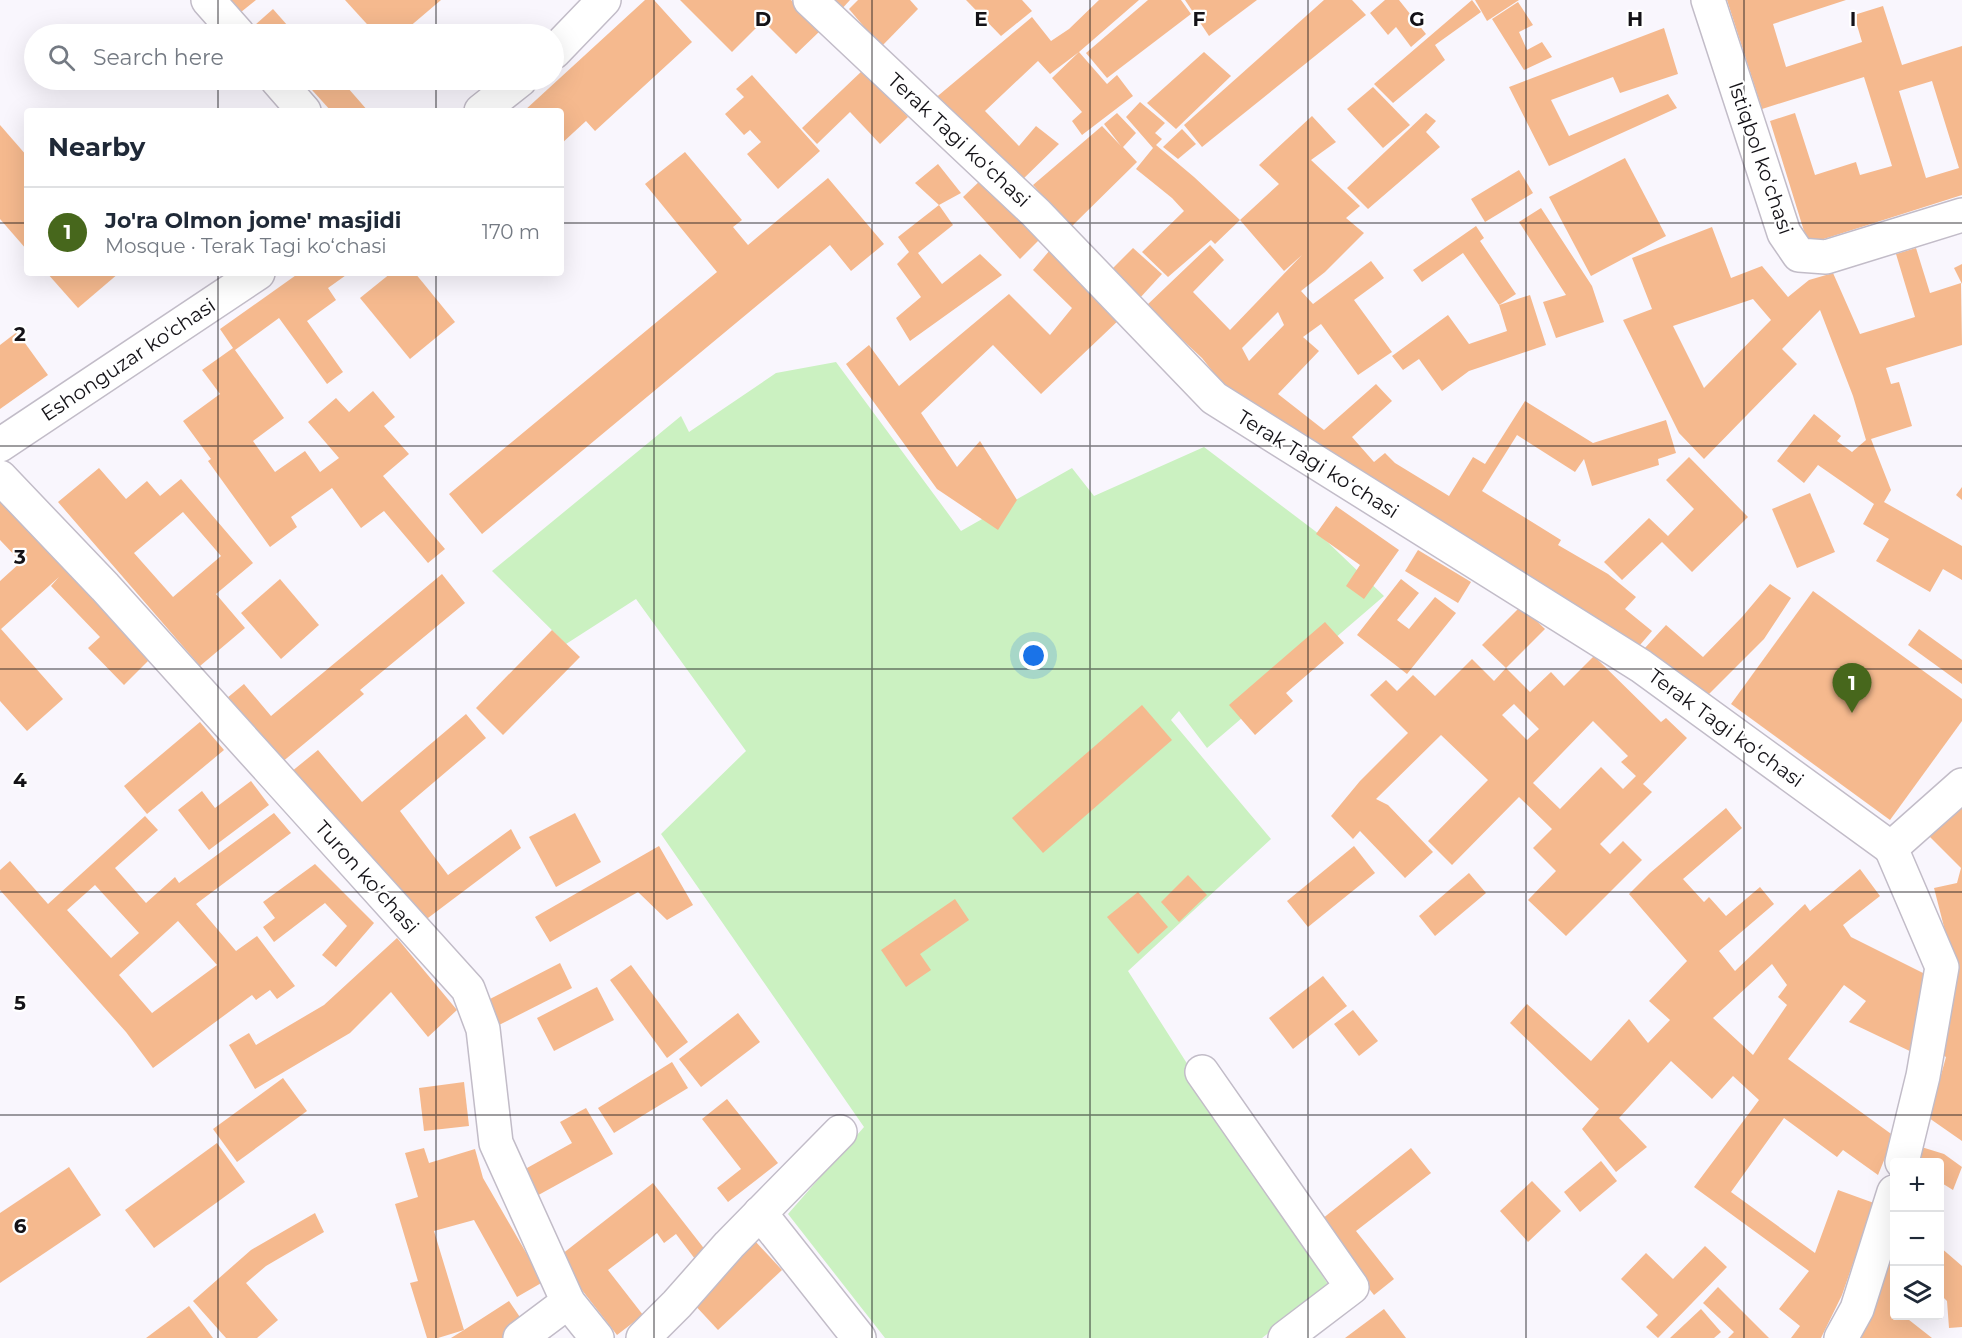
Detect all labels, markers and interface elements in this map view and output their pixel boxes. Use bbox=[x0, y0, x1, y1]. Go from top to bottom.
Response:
text: D bbox=[755, 7, 771, 31]
text: E bbox=[974, 7, 988, 31]
text: F bbox=[1193, 7, 1206, 31]
text: G bbox=[1409, 7, 1425, 31]
text: H bbox=[1627, 7, 1643, 31]
text: I bbox=[1850, 7, 1856, 31]
search box bbox=[24, 24, 564, 90]
icon: search bbox=[45, 41, 78, 74]
text: Search here bbox=[93, 44, 224, 71]
street label: Terak Tagi koʻchasi bbox=[883, 68, 1035, 212]
street label: Istiqbol koʻchasi bbox=[1724, 79, 1798, 237]
text: Nearby bbox=[48, 131, 145, 163]
text: Jo'ra Olmon jome' masjidi bbox=[105, 207, 401, 234]
text: 1 bbox=[64, 220, 71, 244]
text: 170 m bbox=[482, 220, 540, 244]
text: Mosque · Terak Tagi koʻchasi bbox=[105, 234, 387, 258]
street label: Eshonguzar ko'chasi bbox=[37, 293, 220, 426]
text: 2 bbox=[14, 322, 26, 346]
street label: Terak Tagi koʻchasi bbox=[1233, 405, 1403, 523]
text: 3 bbox=[13, 545, 26, 569]
your location bbox=[1019, 641, 1048, 670]
street label: Terak Tagi koʻchasi bbox=[1644, 664, 1808, 792]
pin: 1 bbox=[1832, 664, 1872, 713]
text: 4 bbox=[13, 768, 27, 792]
street label: Turon koʻchasi bbox=[310, 816, 424, 938]
text: 5 bbox=[14, 991, 26, 1015]
map controls bbox=[1890, 1158, 1944, 1320]
button: + bbox=[1890, 1158, 1944, 1212]
button: − bbox=[1890, 1212, 1944, 1266]
text: 6 bbox=[14, 1214, 27, 1238]
button: layers bbox=[1890, 1266, 1944, 1320]

